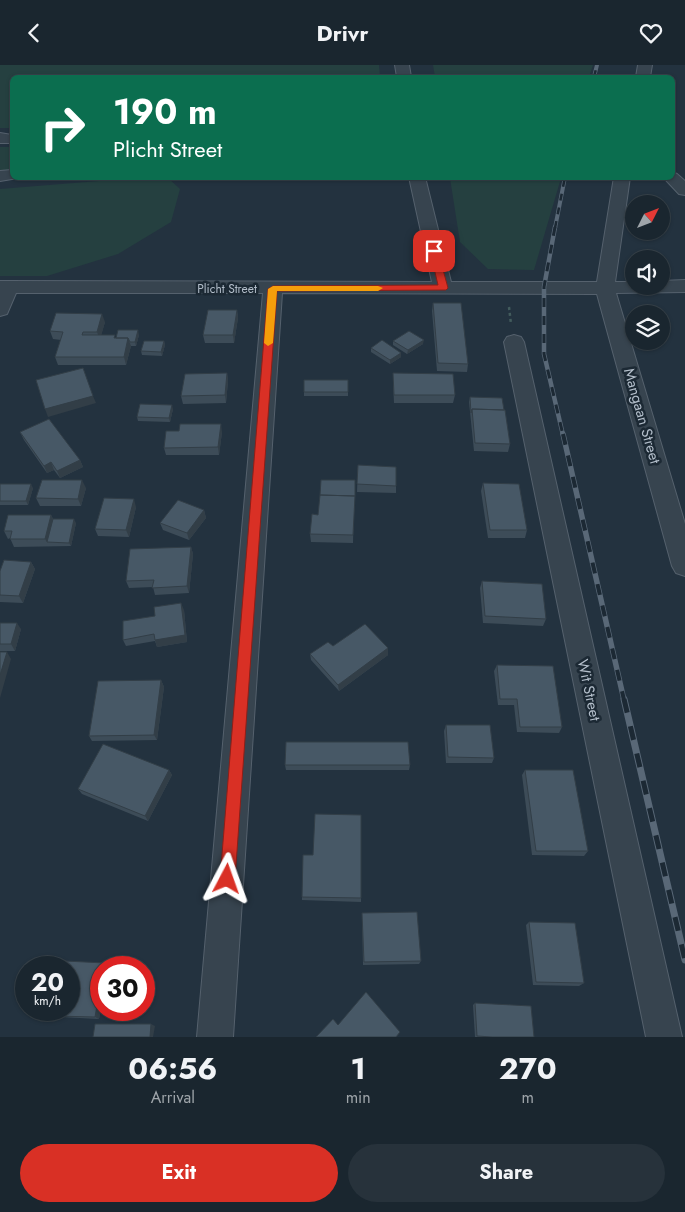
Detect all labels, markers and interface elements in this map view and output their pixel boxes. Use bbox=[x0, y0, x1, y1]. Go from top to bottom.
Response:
text: Drivr bbox=[317, 17, 368, 49]
icon: back bbox=[20, 19, 48, 47]
icon: heart bbox=[637, 19, 665, 47]
text: 190 m bbox=[113, 87, 217, 137]
icon: right bbox=[30, 95, 95, 160]
text: Plicht Street bbox=[113, 133, 222, 165]
north arrow bbox=[625, 195, 670, 240]
map controls bbox=[625, 195, 670, 350]
pin bbox=[413, 230, 455, 272]
icon: arrive bbox=[420, 237, 448, 265]
button: sound bbox=[625, 250, 670, 295]
street label: Plicht Street bbox=[197, 280, 257, 298]
button: layers bbox=[625, 305, 670, 350]
street label: Mangaan Street bbox=[618, 366, 666, 467]
street label: Wit Street bbox=[572, 657, 606, 723]
position arrow bbox=[200, 852, 252, 904]
speed limit sign: 30 bbox=[90, 956, 155, 1021]
text: 20 bbox=[31, 964, 64, 1000]
text: km/h bbox=[34, 992, 61, 1010]
text: 06:56 bbox=[128, 1047, 217, 1090]
text: 1 bbox=[351, 1047, 366, 1090]
text: 270 bbox=[499, 1047, 557, 1090]
text: Arrival bbox=[151, 1086, 195, 1109]
text: min bbox=[346, 1086, 371, 1109]
text: m bbox=[522, 1086, 534, 1109]
button: Exit bbox=[20, 1144, 338, 1202]
button: Share bbox=[348, 1144, 665, 1202]

